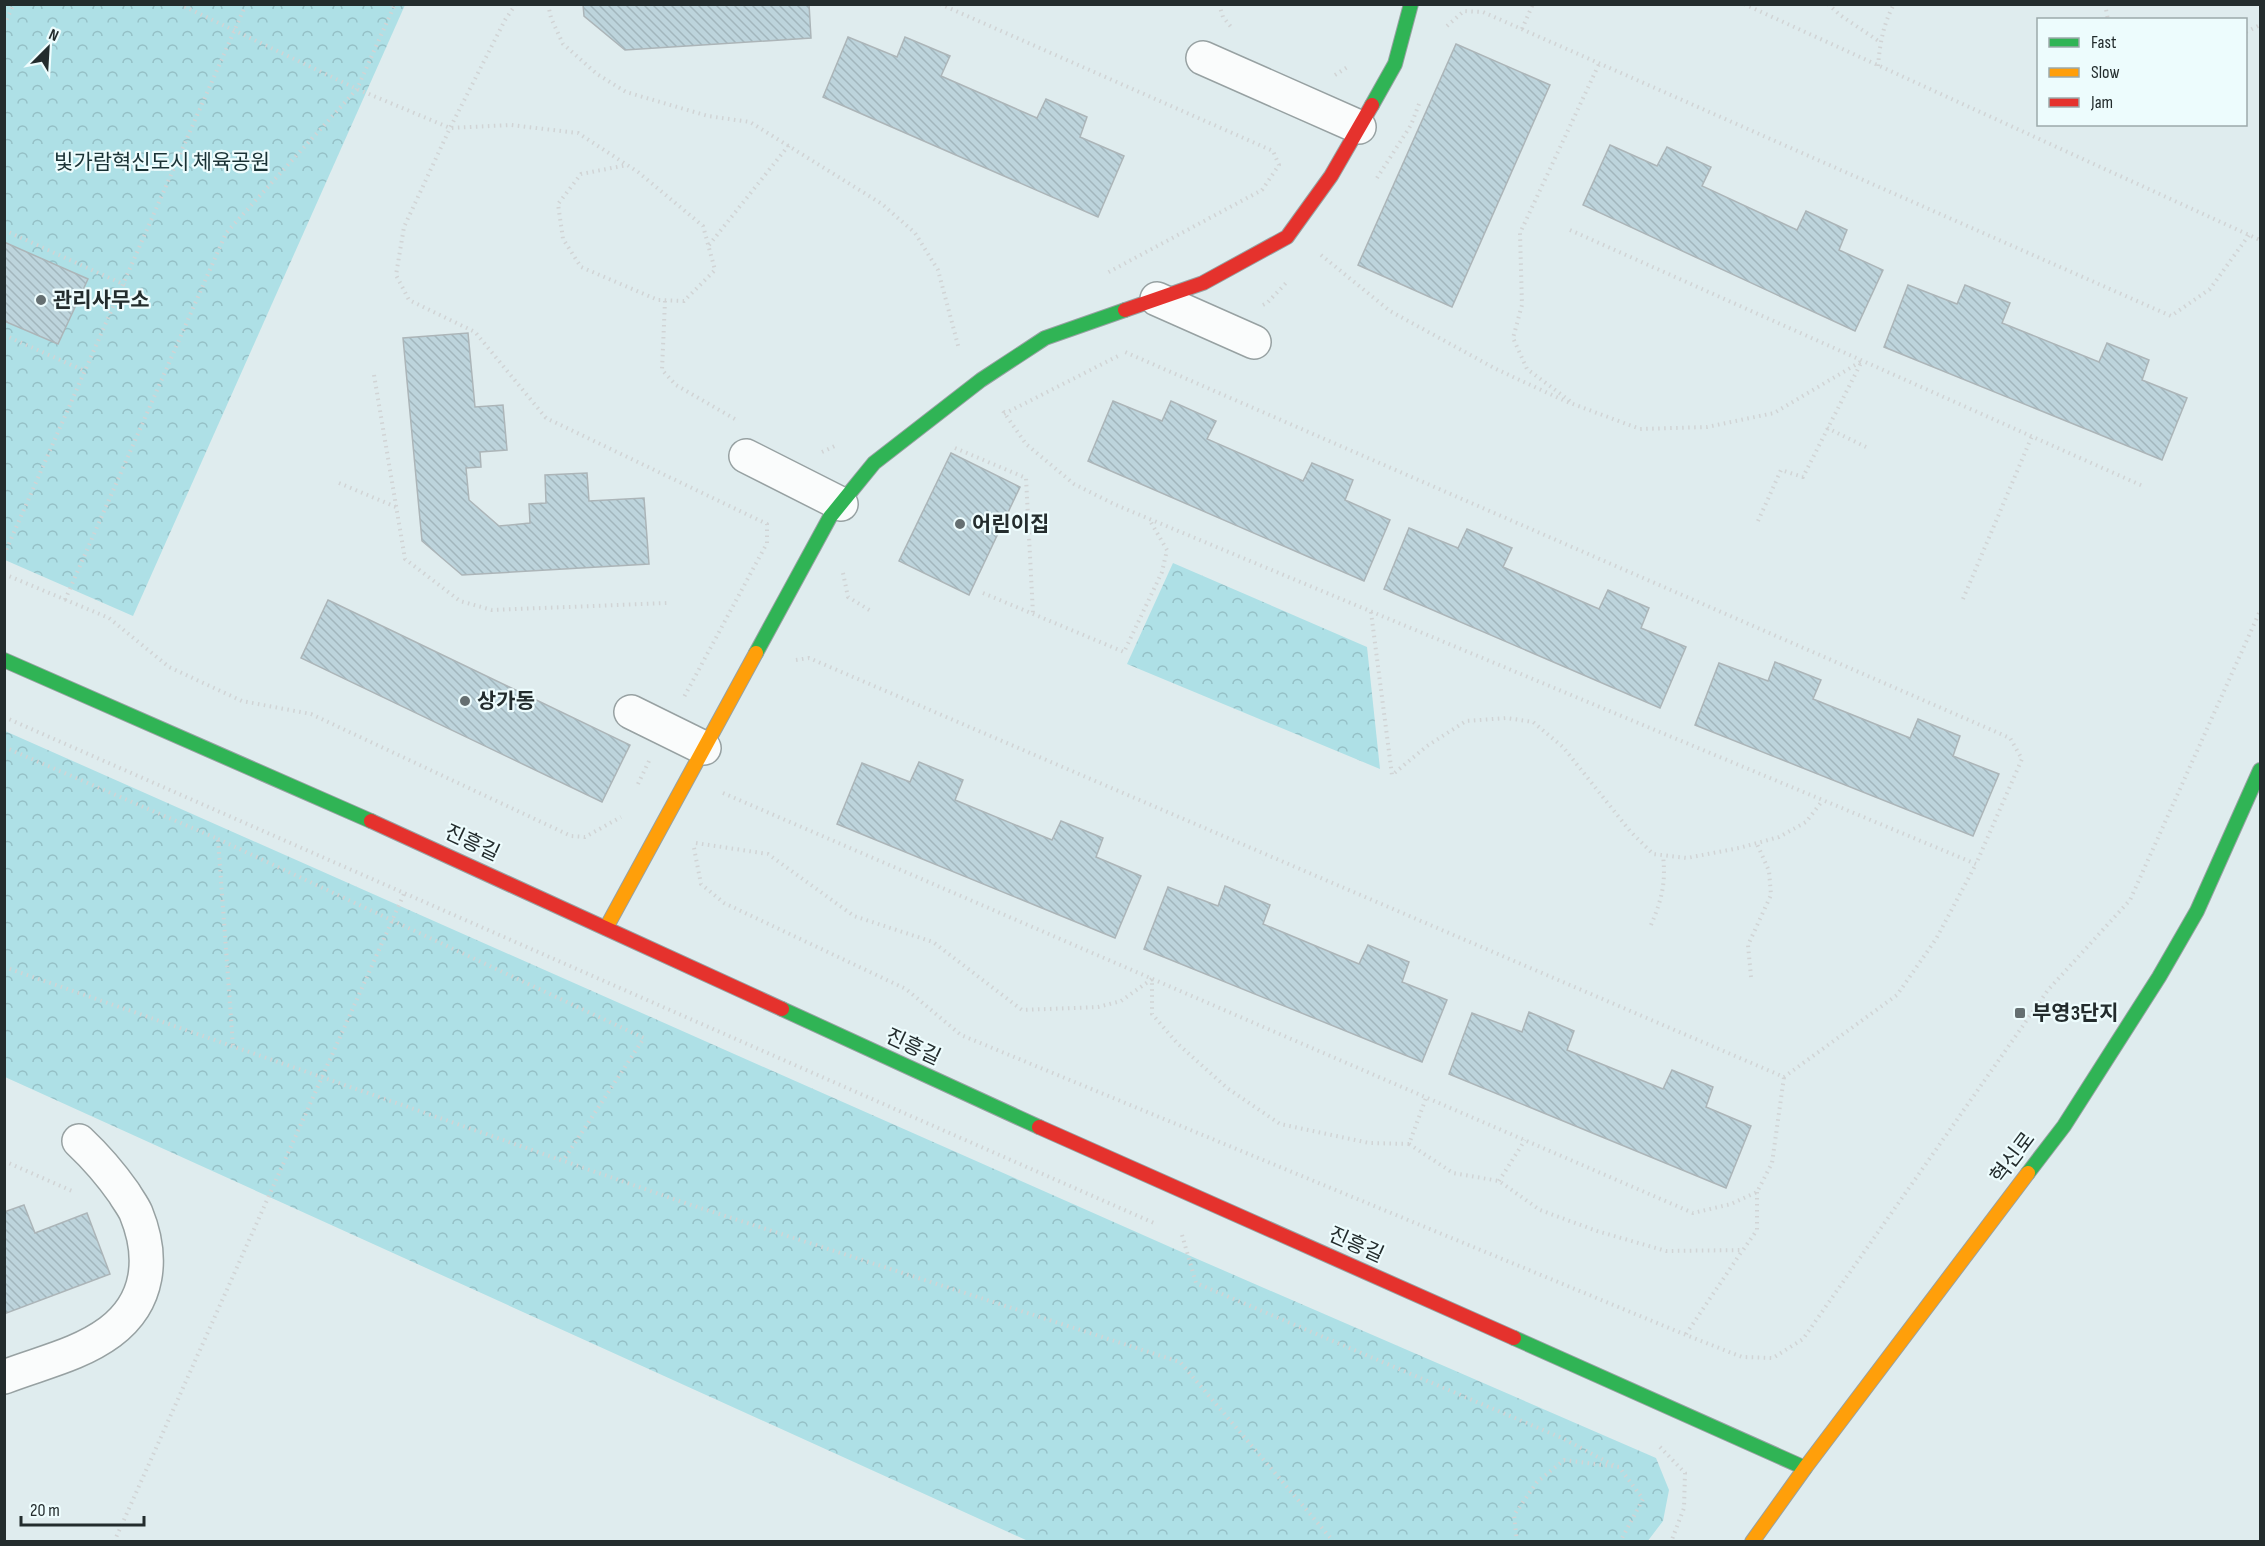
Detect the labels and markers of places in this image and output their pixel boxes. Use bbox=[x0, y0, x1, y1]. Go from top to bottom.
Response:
place label: 관리사무소 bbox=[53, 288, 150, 313]
marker: 관리사무소 bbox=[34, 293, 48, 307]
place label: 어린이집 bbox=[972, 512, 1049, 537]
marker: 어린이집 bbox=[953, 517, 967, 531]
place label: 상가동 bbox=[477, 689, 535, 714]
marker: 상가동 bbox=[458, 694, 472, 708]
place label: 부영3단지 bbox=[2032, 1001, 2119, 1026]
marker: 부영3단지 bbox=[2013, 1006, 2027, 1020]

